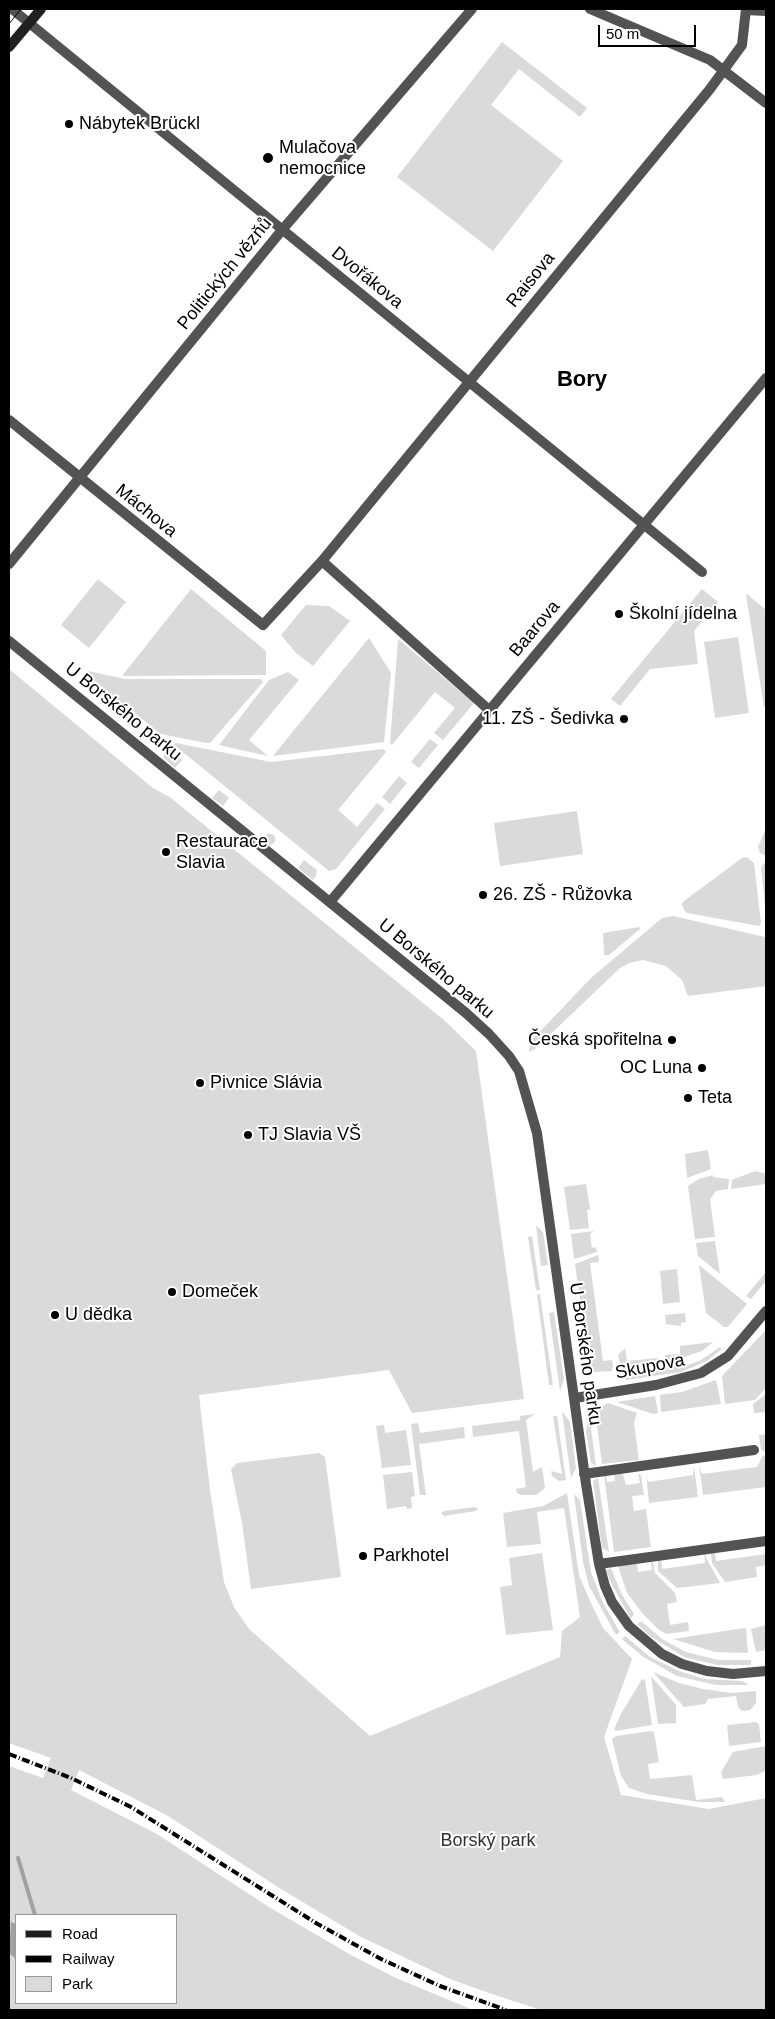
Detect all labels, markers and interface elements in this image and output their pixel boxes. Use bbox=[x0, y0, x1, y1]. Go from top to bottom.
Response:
scale bar bbox=[600, 15, 698, 47]
text: 50 m bbox=[606, 25, 639, 42]
place label: Nábytek Brückl bbox=[79, 113, 200, 135]
marker: Nábytek Brückl bbox=[63, 118, 75, 130]
place label: Mulačova nemocnice bbox=[279, 137, 366, 180]
marker: Mulačova nemocnice bbox=[261, 151, 275, 165]
street label: Politických vězňů bbox=[173, 214, 277, 334]
street label: Dvořákova bbox=[327, 243, 407, 313]
street label: Raisova bbox=[502, 248, 560, 312]
district label: Bory bbox=[557, 367, 607, 393]
street label: Máchova bbox=[111, 480, 181, 542]
street label: Baarova bbox=[505, 596, 565, 662]
place label: Školní jídelna bbox=[629, 603, 737, 625]
marker: Školní jídelna bbox=[613, 608, 625, 620]
street label: U Borského parku bbox=[60, 658, 186, 766]
place label: 11. ZŠ - Šedivka bbox=[482, 708, 614, 730]
marker: 11. ZŠ - Šedivka bbox=[618, 713, 630, 725]
place label: Restaurace Slavia bbox=[176, 831, 268, 874]
marker: Restaurace Slavia bbox=[160, 846, 172, 858]
place label: 26. ZŠ - Růžovka bbox=[493, 884, 632, 906]
marker: 26. ZŠ - Růžovka bbox=[477, 889, 489, 901]
street label: U Borského parku bbox=[374, 914, 498, 1024]
place label: Česká spořitelna bbox=[528, 1029, 662, 1051]
marker: Česká spořitelna bbox=[666, 1034, 678, 1046]
place label: OC Luna bbox=[620, 1057, 692, 1079]
marker: OC Luna bbox=[696, 1062, 708, 1074]
place label: Pivnice Slávia bbox=[210, 1072, 322, 1094]
marker: Pivnice Slávia bbox=[194, 1077, 206, 1089]
place label: Teta bbox=[698, 1087, 732, 1109]
marker: Teta bbox=[682, 1092, 694, 1104]
place label: TJ Slavia VŠ bbox=[258, 1124, 361, 1146]
marker: TJ Slavia VŠ bbox=[242, 1129, 254, 1141]
place label: Domeček bbox=[182, 1281, 258, 1303]
street label: U Borského parku bbox=[564, 1281, 606, 1427]
marker: Domeček bbox=[166, 1286, 178, 1298]
place label: U dědka bbox=[65, 1304, 132, 1326]
marker: U dědka bbox=[49, 1309, 61, 1321]
street label: Skupova bbox=[614, 1350, 686, 1384]
place label: Parkhotel bbox=[373, 1545, 449, 1567]
marker: Parkhotel bbox=[357, 1550, 369, 1562]
park label: Borský park bbox=[440, 1830, 536, 1852]
legend bbox=[15, 1914, 178, 2004]
text: Road bbox=[62, 1925, 98, 1942]
text: Railway bbox=[62, 1950, 115, 1967]
text: Park bbox=[62, 1975, 93, 1992]

